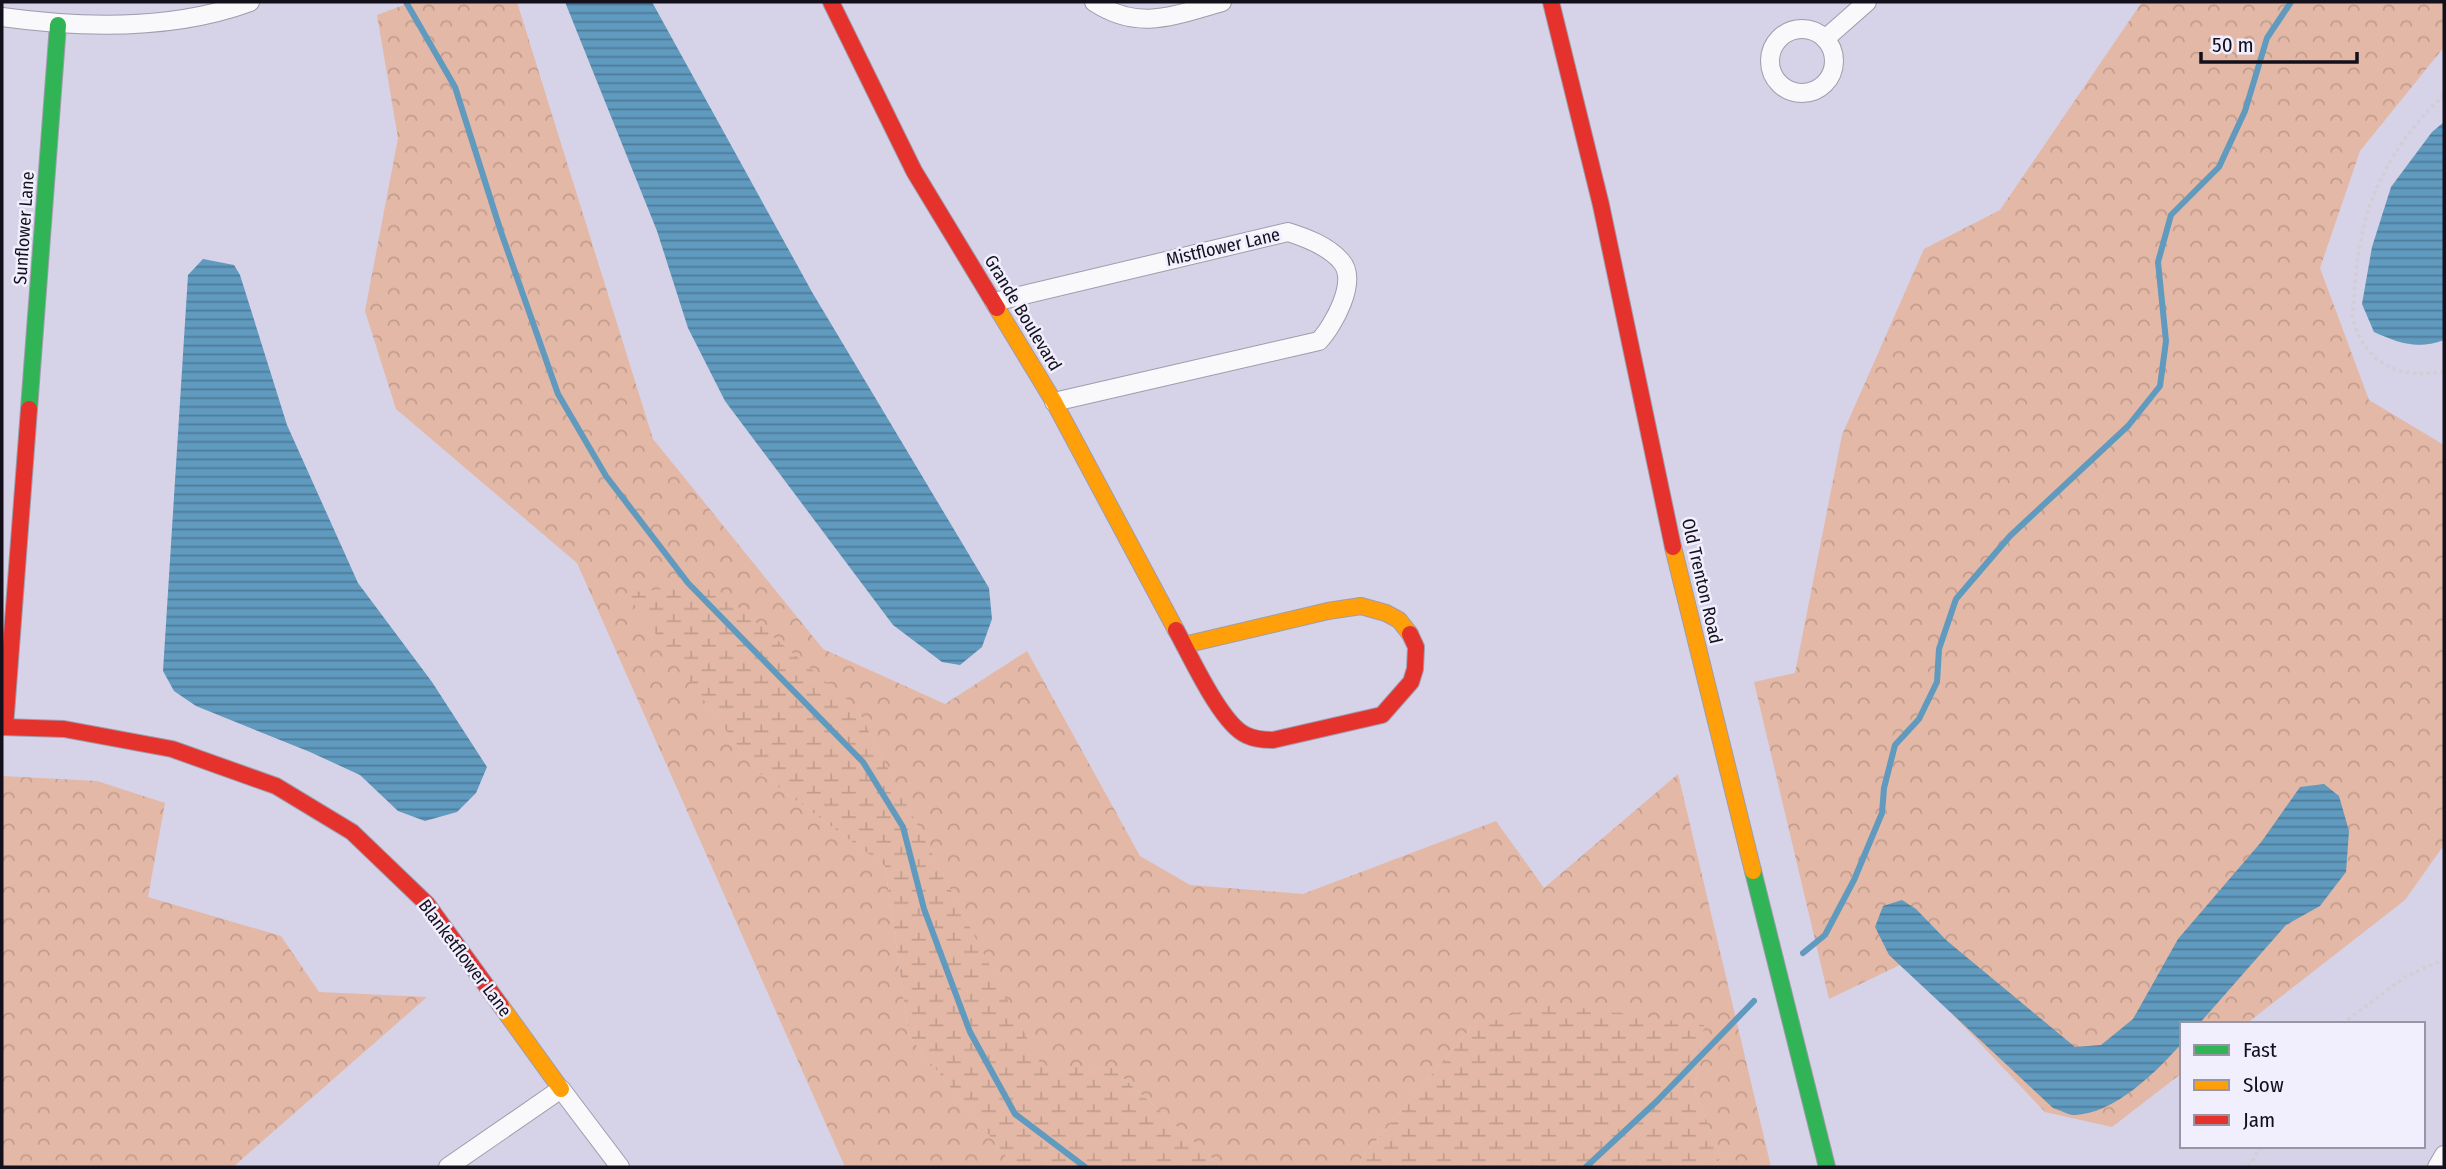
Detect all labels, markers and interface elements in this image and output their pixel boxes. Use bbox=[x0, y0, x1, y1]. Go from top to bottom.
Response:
scale bar bbox=[2201, 21, 2357, 65]
text: 50 m bbox=[2212, 32, 2254, 58]
street label: Sunflower Lane bbox=[9, 171, 39, 285]
street label: Mistflower Lane bbox=[1164, 223, 1282, 271]
street label: Grande Boulevard bbox=[980, 251, 1066, 375]
street label: Old Trenton Road bbox=[1677, 516, 1727, 646]
street label: Blanketflower Lane bbox=[414, 895, 516, 1021]
legend bbox=[2180, 1022, 2425, 1148]
text: Fast bbox=[2243, 1037, 2277, 1063]
text: Slow bbox=[2243, 1072, 2284, 1098]
text: Jam bbox=[2243, 1107, 2275, 1133]

